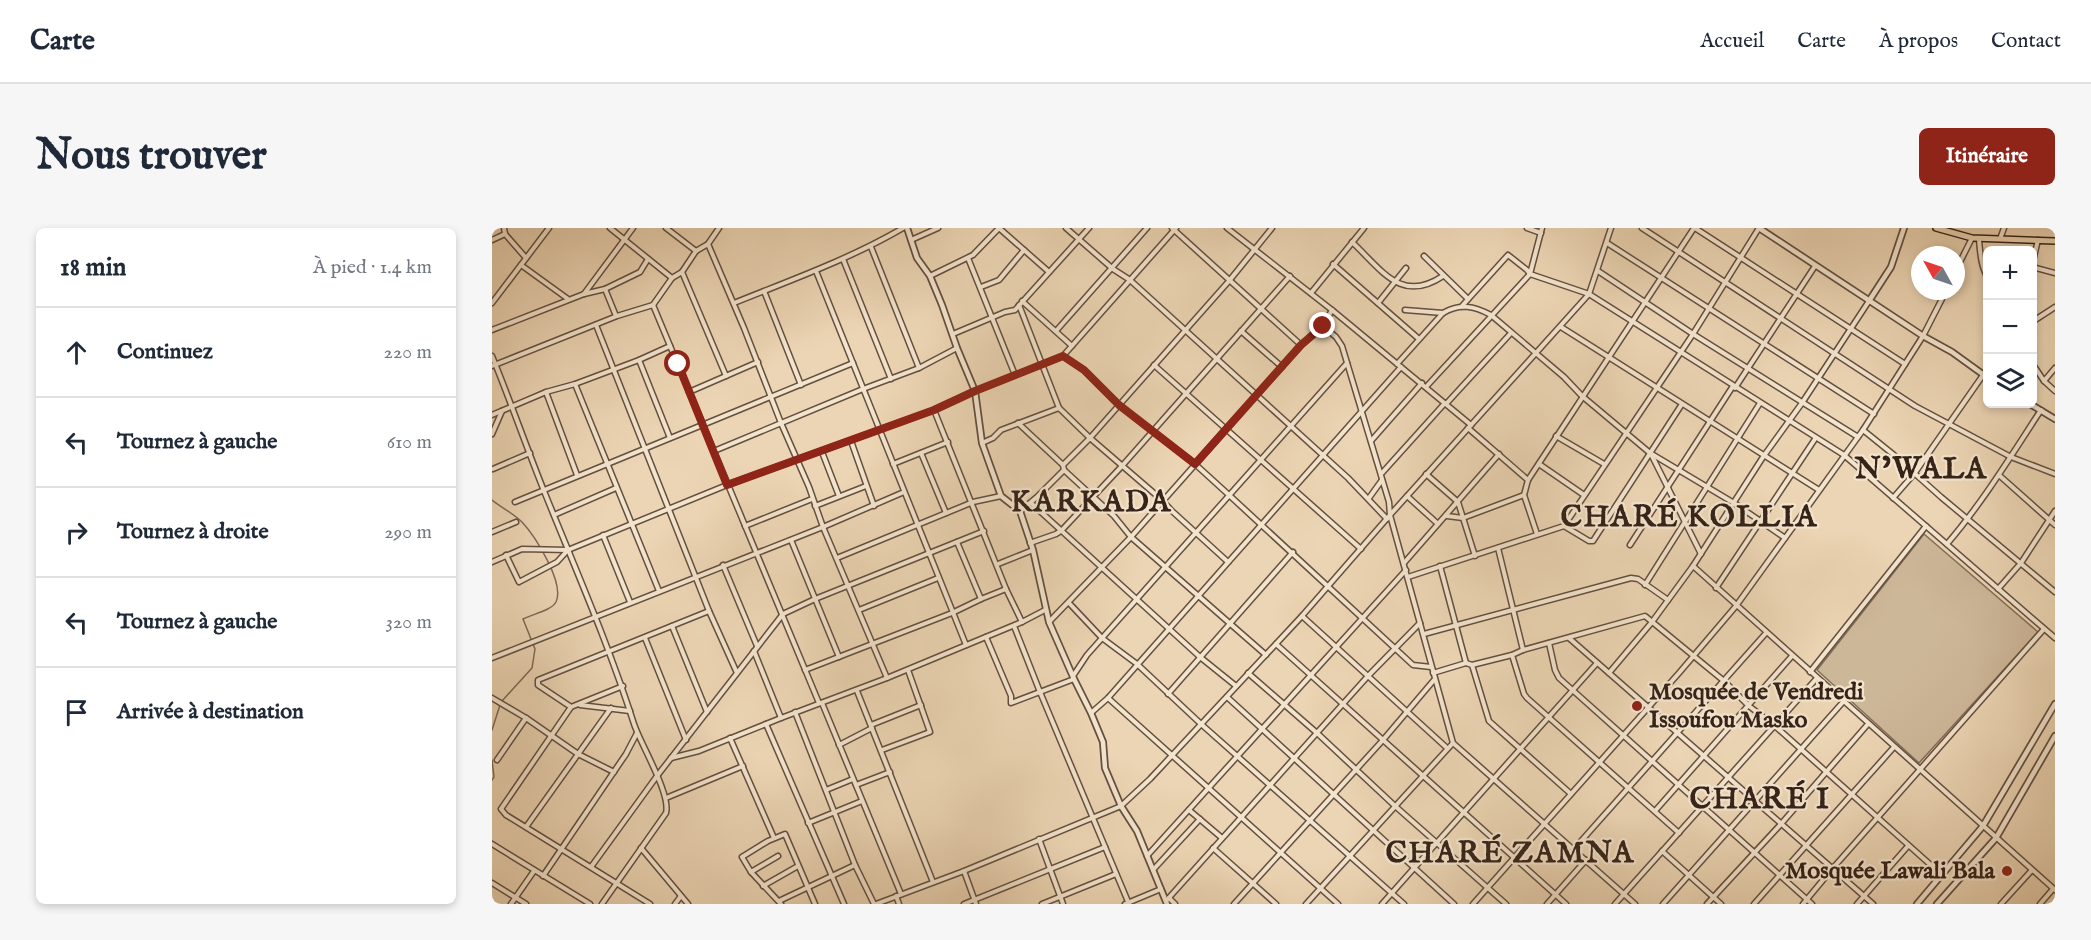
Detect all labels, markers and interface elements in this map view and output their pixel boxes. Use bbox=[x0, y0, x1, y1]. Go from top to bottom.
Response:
text: Carte bbox=[30, 24, 95, 59]
text: Accueil bbox=[1700, 28, 1764, 55]
text: Carte bbox=[1797, 28, 1846, 55]
text: À propos bbox=[1879, 28, 1958, 55]
text: Contact bbox=[1991, 28, 2061, 55]
button: Itinéraire bbox=[1919, 128, 2055, 185]
text: Nous trouver bbox=[36, 130, 267, 183]
north arrow bbox=[1911, 246, 1965, 300]
map controls bbox=[1983, 246, 2037, 408]
button: + bbox=[1983, 246, 2037, 300]
text: 18 min bbox=[60, 251, 126, 284]
text: À pied · 1.4 km bbox=[313, 255, 432, 280]
button: − bbox=[1983, 300, 2037, 354]
route end bbox=[1309, 312, 1335, 338]
icon: ahead bbox=[60, 336, 93, 369]
text: Continuez bbox=[117, 338, 213, 366]
text: 220 m bbox=[384, 340, 432, 365]
route start bbox=[664, 350, 690, 376]
button: layers bbox=[1983, 354, 2037, 408]
icon: left bbox=[60, 426, 93, 459]
text: Tournez à gauche bbox=[117, 428, 277, 456]
text: 610 m bbox=[387, 430, 432, 455]
district label: N’WALA bbox=[1854, 451, 1988, 489]
district label: KARKADA bbox=[1011, 484, 1172, 522]
district label: CHARÉ KOLLIA bbox=[1561, 497, 1818, 537]
icon: right bbox=[60, 516, 93, 549]
text: Tournez à droite bbox=[117, 518, 268, 546]
text: 290 m bbox=[384, 520, 432, 545]
icon: left bbox=[60, 606, 93, 639]
text: Tournez à gauche bbox=[117, 608, 277, 636]
text: 320 m bbox=[386, 610, 432, 635]
place label: Mosquée de Vendredi Issoufou Masko bbox=[1649, 677, 1864, 736]
icon: arrive bbox=[60, 696, 93, 729]
text: Arrivée à destination bbox=[117, 698, 304, 726]
marker: Mosquée de Vendredi Issoufou Masko bbox=[1630, 699, 1644, 713]
district label: CHARÉ I bbox=[1690, 779, 1830, 819]
district label: CHARÉ ZAMNA bbox=[1385, 833, 1635, 873]
place label: Mosquée Lawali Bala bbox=[1785, 856, 1996, 887]
marker: Mosquée Lawali Bala bbox=[2000, 864, 2014, 878]

